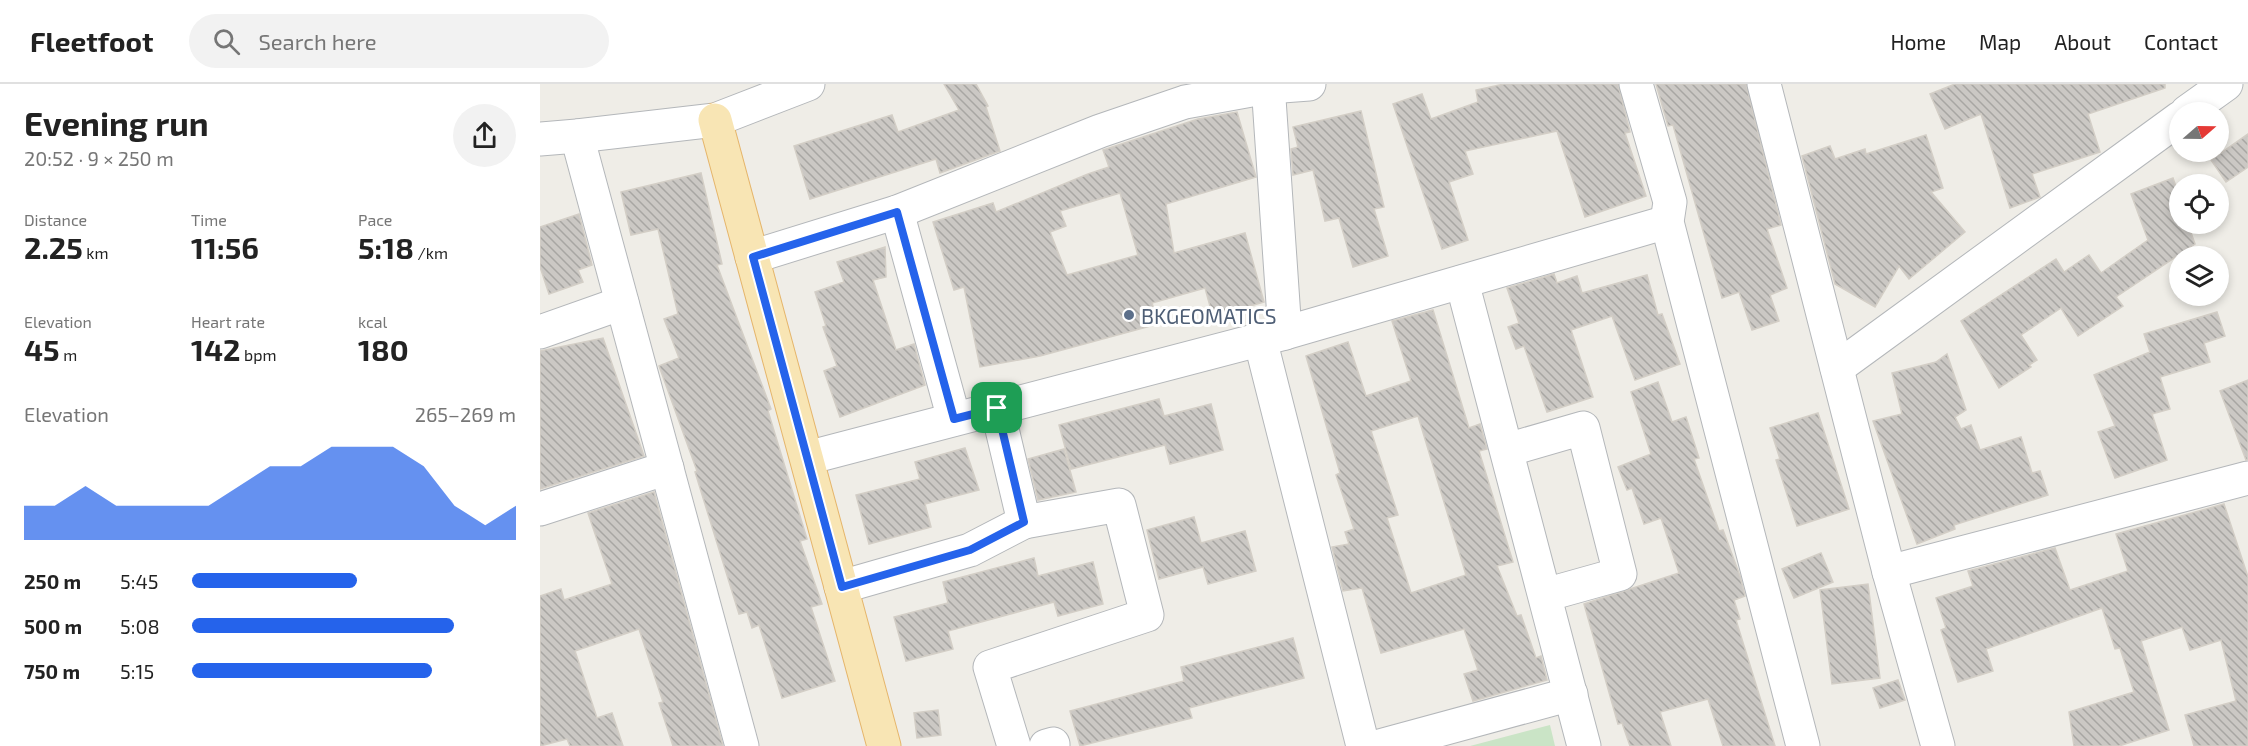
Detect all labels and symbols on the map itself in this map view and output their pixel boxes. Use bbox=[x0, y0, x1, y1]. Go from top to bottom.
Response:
north arrow bbox=[2169, 102, 2229, 162]
place label: BKGEOMATICS bbox=[1141, 303, 1277, 328]
marker: BKGEOMATICS bbox=[1122, 308, 1136, 322]
pin bbox=[971, 382, 1022, 433]

